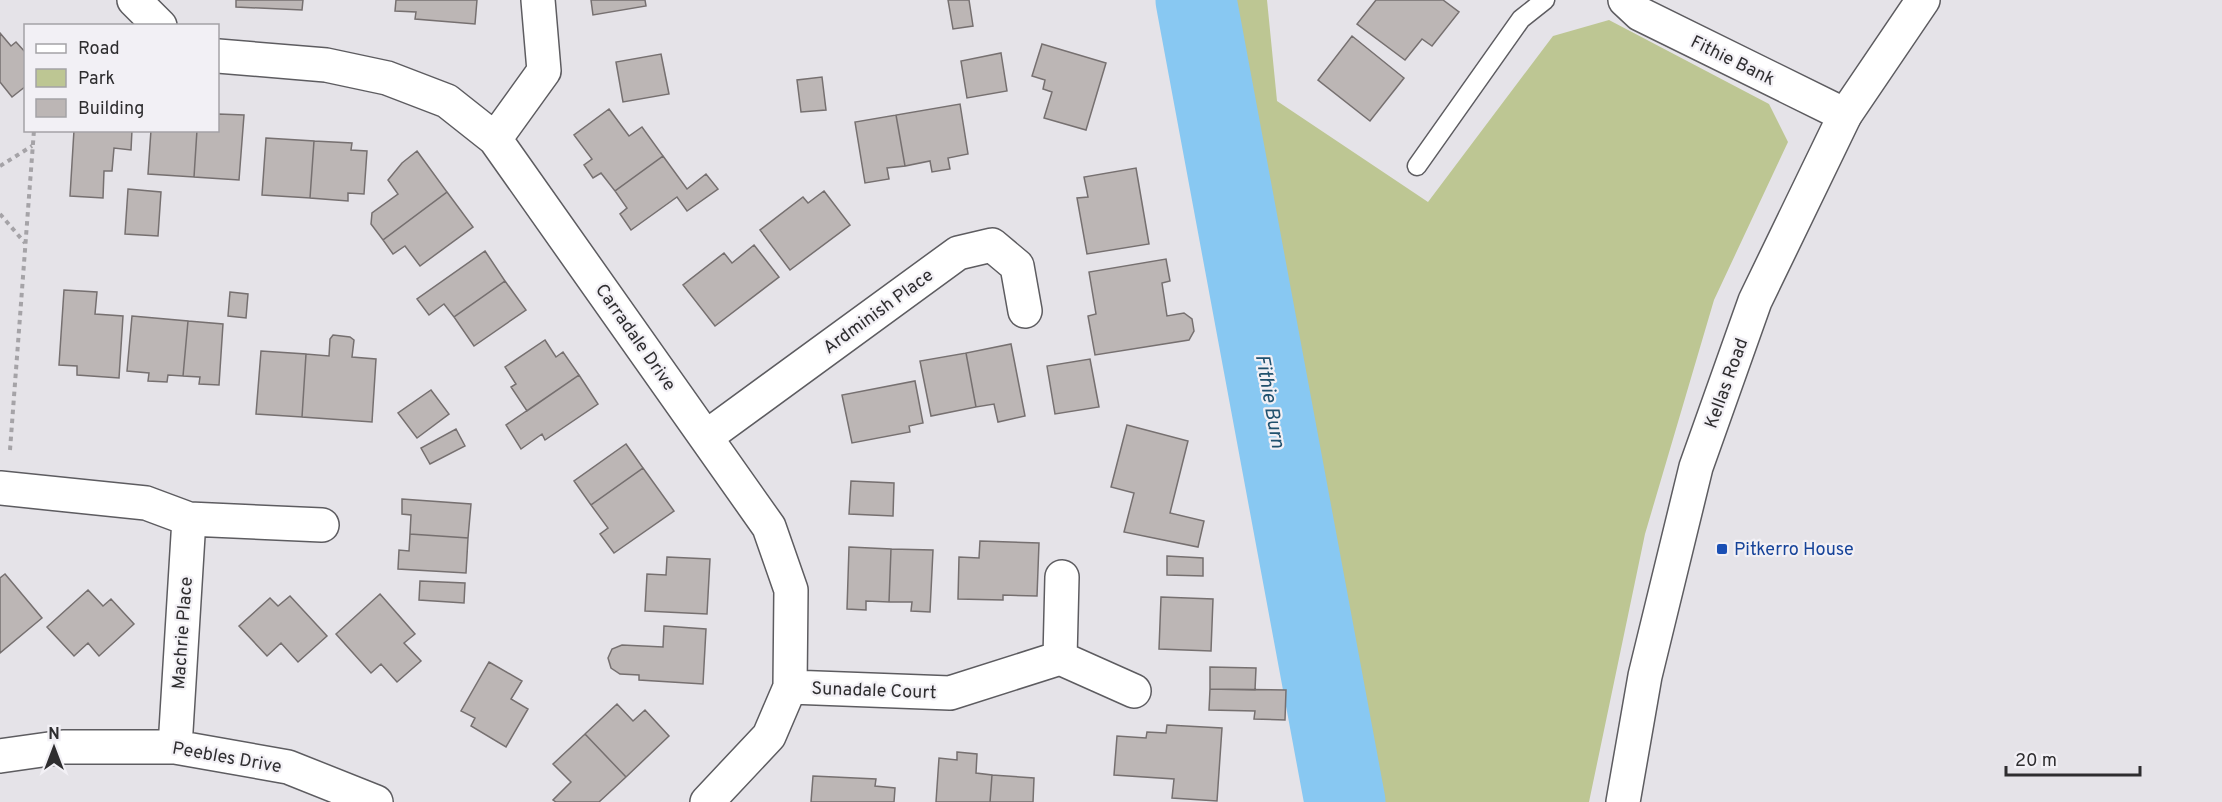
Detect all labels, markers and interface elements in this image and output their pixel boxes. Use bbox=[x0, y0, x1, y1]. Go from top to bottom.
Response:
legend bbox=[24, 24, 219, 132]
street label: Fithie Bank bbox=[1686, 31, 1778, 92]
text: Road bbox=[78, 38, 120, 61]
text: Park bbox=[78, 68, 115, 91]
text: Building bbox=[78, 98, 144, 121]
street label: Ardminish Place bbox=[819, 264, 939, 360]
street label: Carradale Drive bbox=[589, 280, 680, 396]
street label: Kellas Road bbox=[1700, 335, 1754, 432]
water label: Fithie Burn bbox=[1248, 352, 1290, 450]
place label: Pitkerro House bbox=[1734, 539, 1854, 562]
marker: Pitkerro House bbox=[1715, 542, 1729, 556]
street label: Machrie Place bbox=[168, 576, 199, 690]
street label: Sunadale Court bbox=[811, 678, 937, 705]
north arrow bbox=[24, 718, 84, 778]
text: N bbox=[48, 725, 60, 745]
street label: Peebles Drive bbox=[170, 738, 283, 779]
scale bar bbox=[2006, 739, 2140, 777]
text: 20 m bbox=[2015, 750, 2057, 773]

